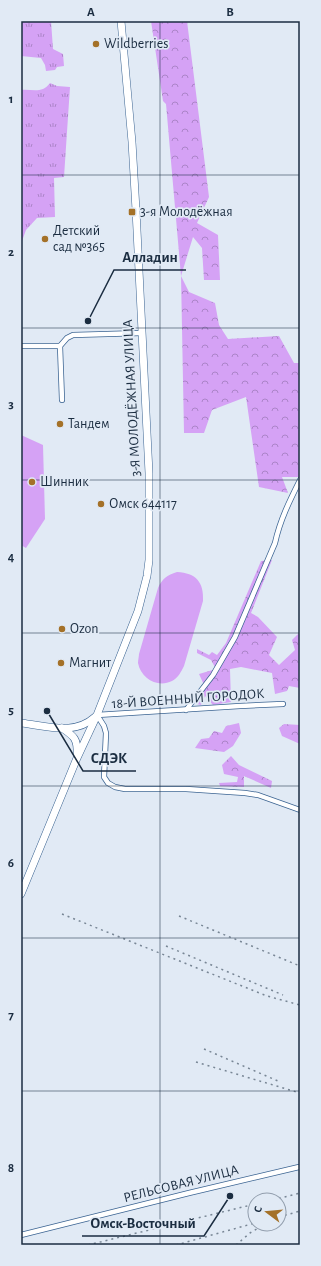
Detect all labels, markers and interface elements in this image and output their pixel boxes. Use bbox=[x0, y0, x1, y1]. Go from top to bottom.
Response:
text: A bbox=[87, 6, 95, 19]
text: B bbox=[226, 6, 234, 19]
place label: Wildberries bbox=[104, 37, 168, 51]
marker: Wildberries bbox=[91, 39, 101, 49]
text: 1 bbox=[9, 93, 13, 106]
place label: 3-я Молодёжная bbox=[140, 205, 233, 219]
marker: 3-я Молодёжная bbox=[127, 207, 137, 217]
place label: Детский сад №365 bbox=[53, 224, 105, 254]
marker: Детский сад №365 bbox=[40, 234, 50, 244]
callout: Алладин bbox=[114, 243, 186, 270]
text: 2 bbox=[8, 246, 14, 259]
text: Алладин bbox=[122, 250, 178, 265]
street label: 3-Я МОЛОДЁЖНАЯ УЛИЦА bbox=[119, 319, 143, 477]
text: 3 bbox=[8, 398, 14, 411]
place label: Тандем bbox=[68, 417, 110, 431]
marker: Тандем bbox=[55, 419, 65, 429]
place label: Шинник bbox=[40, 475, 89, 489]
marker: Шинник bbox=[27, 477, 37, 487]
place label: Омск 644117 bbox=[109, 497, 177, 511]
marker: Омск 644117 bbox=[96, 499, 106, 509]
text: 4 bbox=[8, 551, 15, 564]
place label: Ozon bbox=[70, 622, 98, 636]
marker: Ozon bbox=[57, 624, 67, 634]
place label: Магнит bbox=[69, 656, 112, 670]
marker: Магнит bbox=[56, 658, 66, 668]
street label: 18-Й ВОЕННЫЙ ГОРОДОК bbox=[111, 686, 265, 711]
text: 5 bbox=[8, 704, 14, 717]
callout: СДЭК bbox=[83, 744, 136, 771]
text: СДЭК bbox=[91, 751, 127, 766]
text: 6 bbox=[8, 857, 14, 870]
text: 7 bbox=[8, 1009, 14, 1022]
text: 8 bbox=[8, 1162, 14, 1175]
street label: РЕЛЬСОВАЯ УЛИЦА bbox=[122, 1163, 240, 1205]
north arrow bbox=[247, 1192, 287, 1232]
text: С bbox=[252, 1205, 264, 1214]
callout: Омск-Восточный bbox=[82, 1209, 204, 1236]
text: Омск-Восточный bbox=[90, 1216, 196, 1231]

